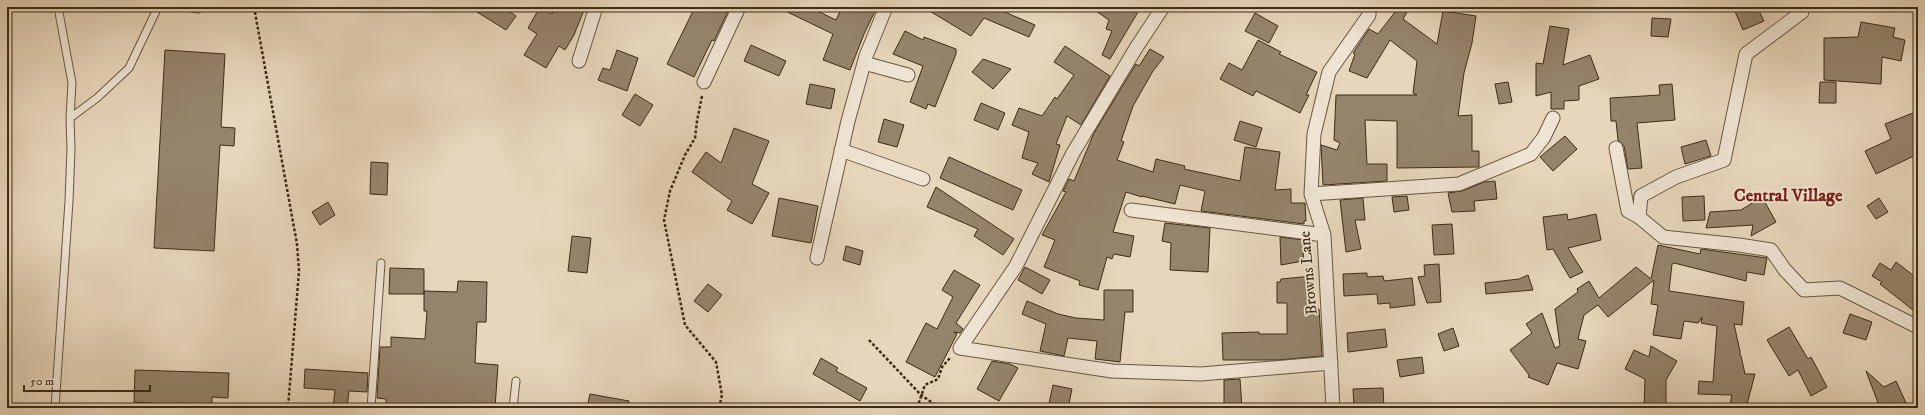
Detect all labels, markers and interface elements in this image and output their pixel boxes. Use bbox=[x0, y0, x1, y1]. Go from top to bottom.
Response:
district label: Central Village bbox=[1734, 185, 1843, 207]
street label: Browns Lane bbox=[1294, 230, 1322, 316]
scale bar bbox=[24, 367, 150, 393]
text: 50 m bbox=[30, 374, 54, 389]

